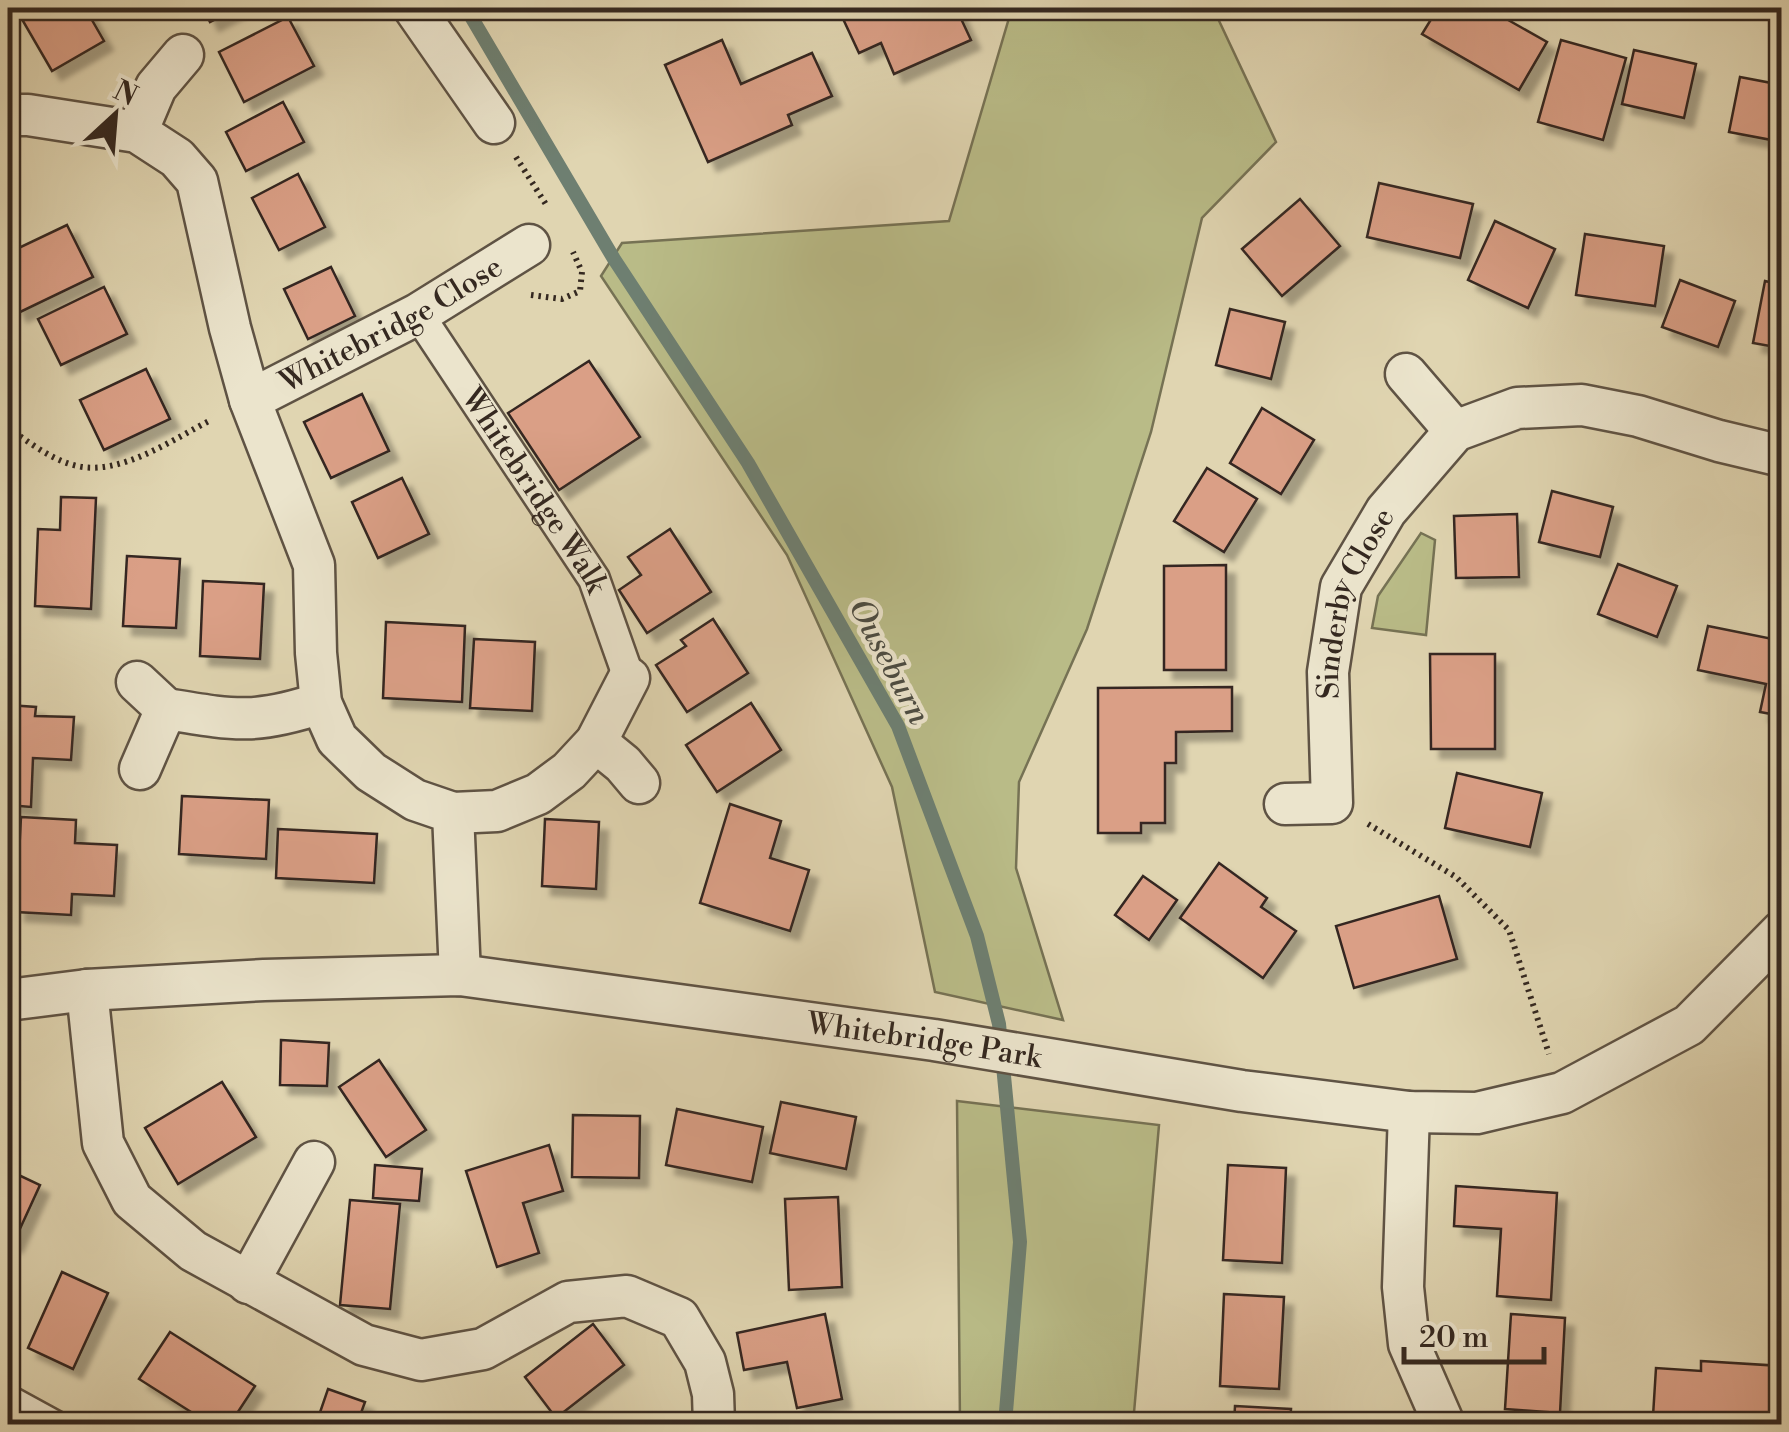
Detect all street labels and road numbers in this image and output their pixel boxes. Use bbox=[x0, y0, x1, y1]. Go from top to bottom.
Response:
street label: Whitebridge Close bbox=[272, 248, 510, 402]
street label: Whitebridge Walk bbox=[452, 380, 616, 600]
street label: Sinderby Close bbox=[1310, 501, 1404, 700]
street label: Whitebridge Park bbox=[804, 1005, 1046, 1078]

